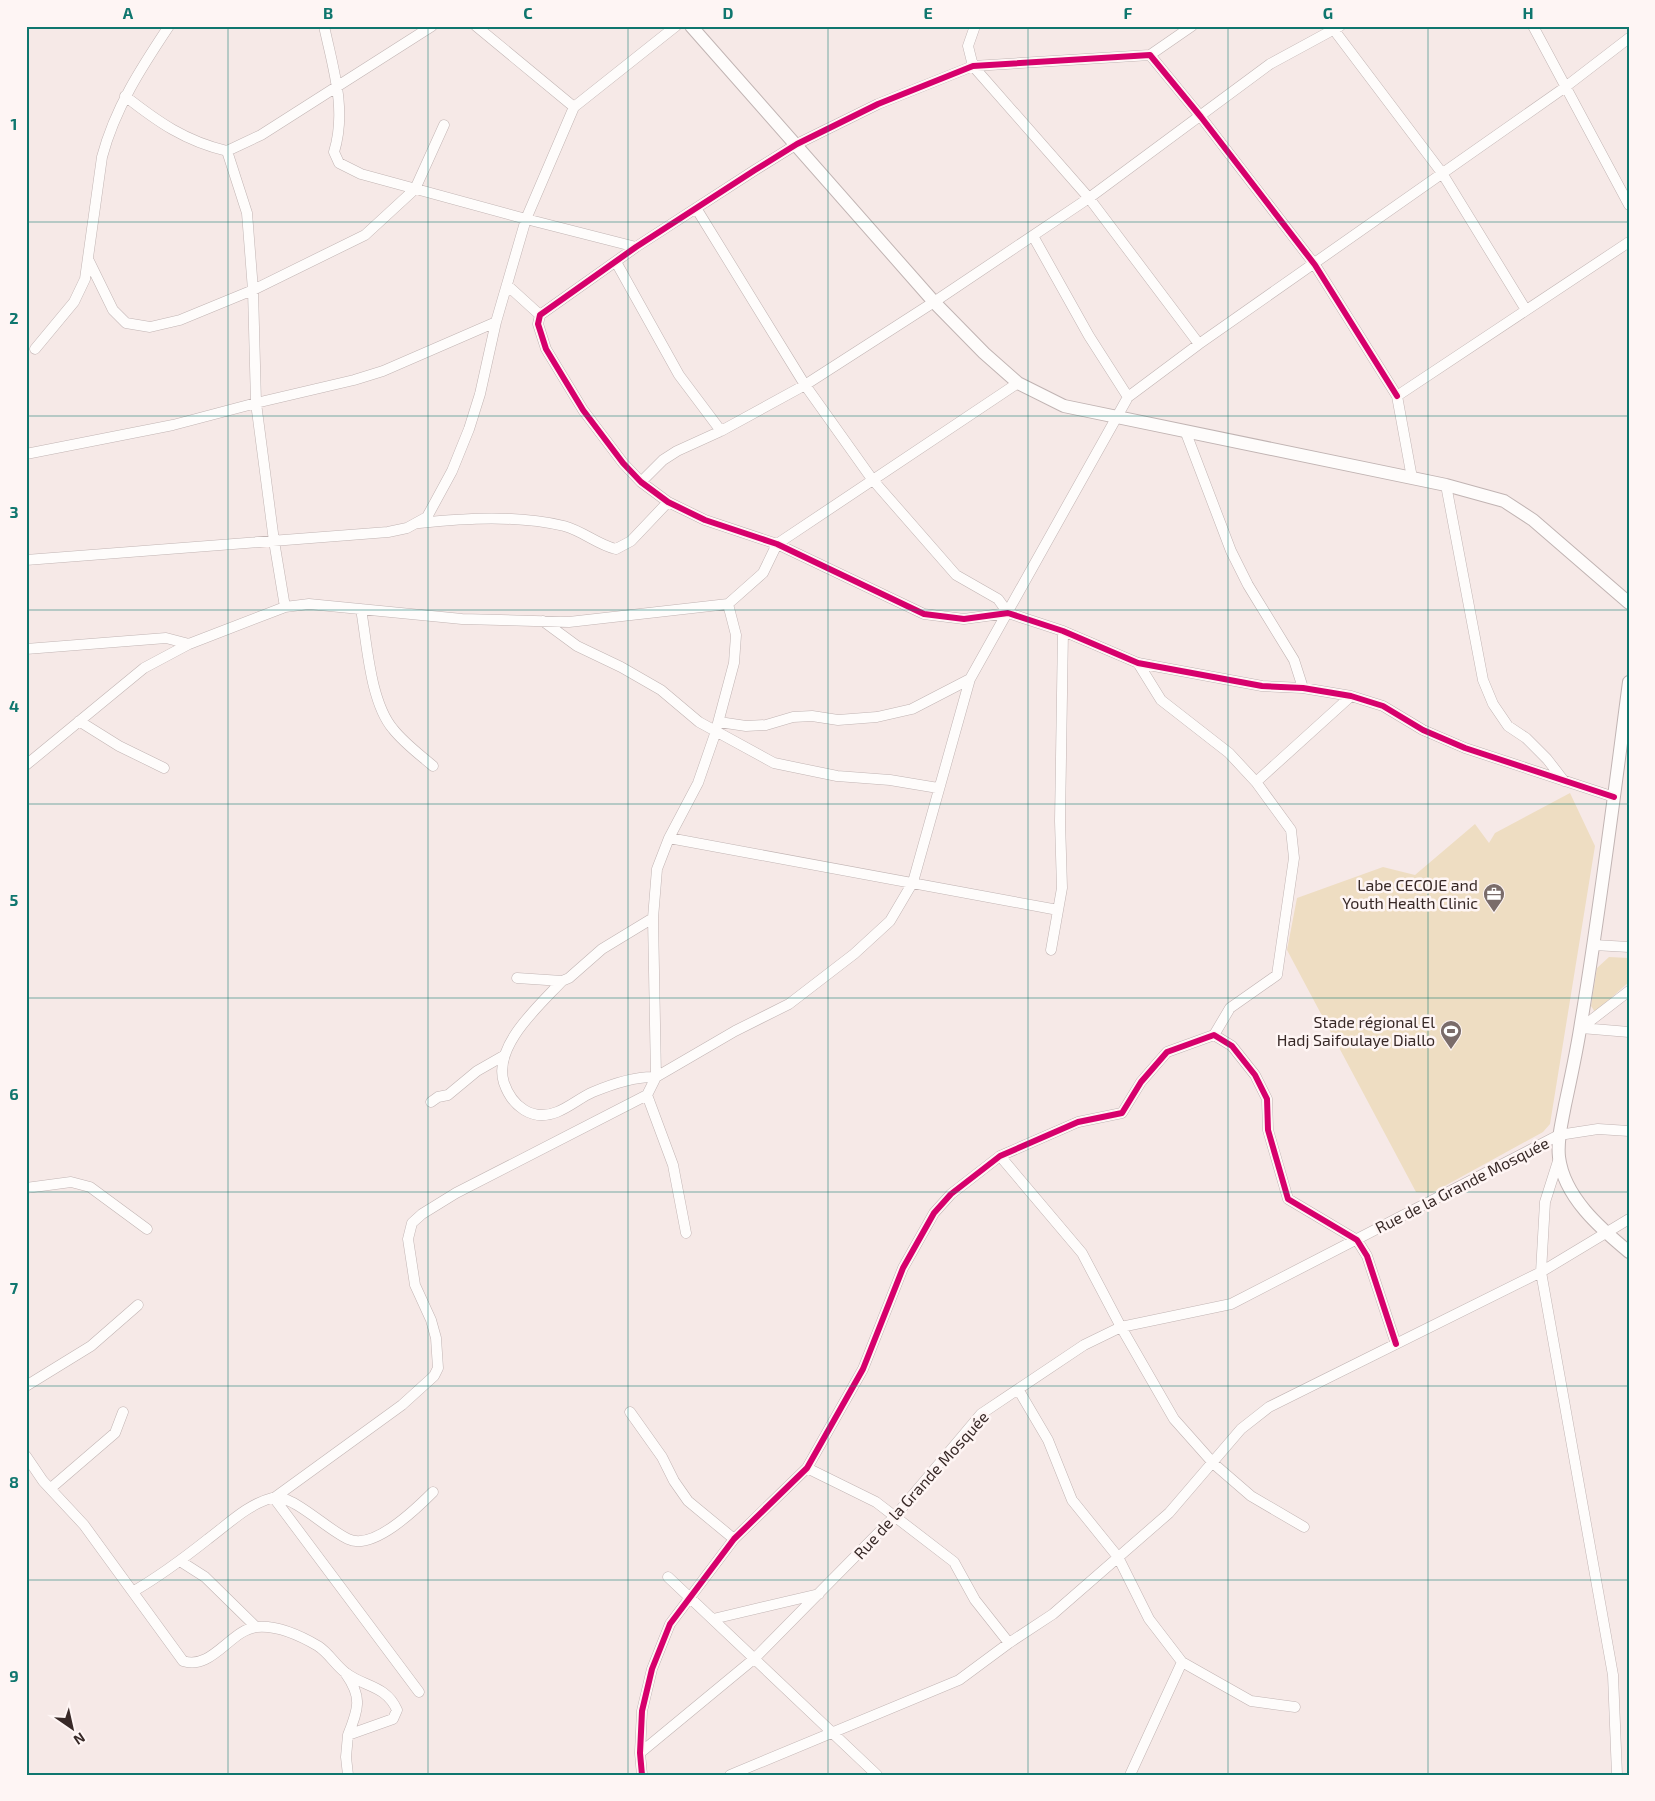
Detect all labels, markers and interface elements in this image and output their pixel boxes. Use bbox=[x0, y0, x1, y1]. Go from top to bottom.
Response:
text: A bbox=[123, 3, 134, 22]
text: B bbox=[323, 3, 333, 22]
text: C bbox=[523, 3, 533, 22]
text: D bbox=[723, 3, 734, 22]
text: E bbox=[923, 3, 933, 22]
text: F bbox=[1124, 3, 1133, 22]
text: G bbox=[1323, 3, 1333, 22]
text: H bbox=[1522, 3, 1534, 22]
text: 1 bbox=[11, 114, 17, 133]
text: 2 bbox=[9, 308, 19, 327]
text: 3 bbox=[9, 502, 19, 521]
text: 4 bbox=[9, 696, 19, 715]
place label: Labe CECOJE and Youth Health Clinic bbox=[1342, 875, 1478, 912]
office icon: Labe CECOJE and Youth Health Clinic bbox=[1482, 882, 1506, 913]
text: 5 bbox=[10, 890, 19, 909]
place label: Stade régional El Hadj Saifoulaye Diallo bbox=[1277, 1012, 1435, 1050]
sports icon: Stade régional El Hadj Saifoulaye Diallo bbox=[1439, 1019, 1463, 1050]
text: 6 bbox=[9, 1084, 19, 1103]
street label: Rue de la Grande Mosquée bbox=[1372, 1132, 1552, 1237]
text: 7 bbox=[10, 1278, 19, 1297]
street label: Rue de la Grande Mosquée bbox=[849, 1407, 992, 1562]
text: 8 bbox=[9, 1472, 19, 1491]
text: 9 bbox=[9, 1666, 19, 1685]
north arrow bbox=[48, 1704, 98, 1754]
text: N bbox=[71, 1729, 88, 1749]

